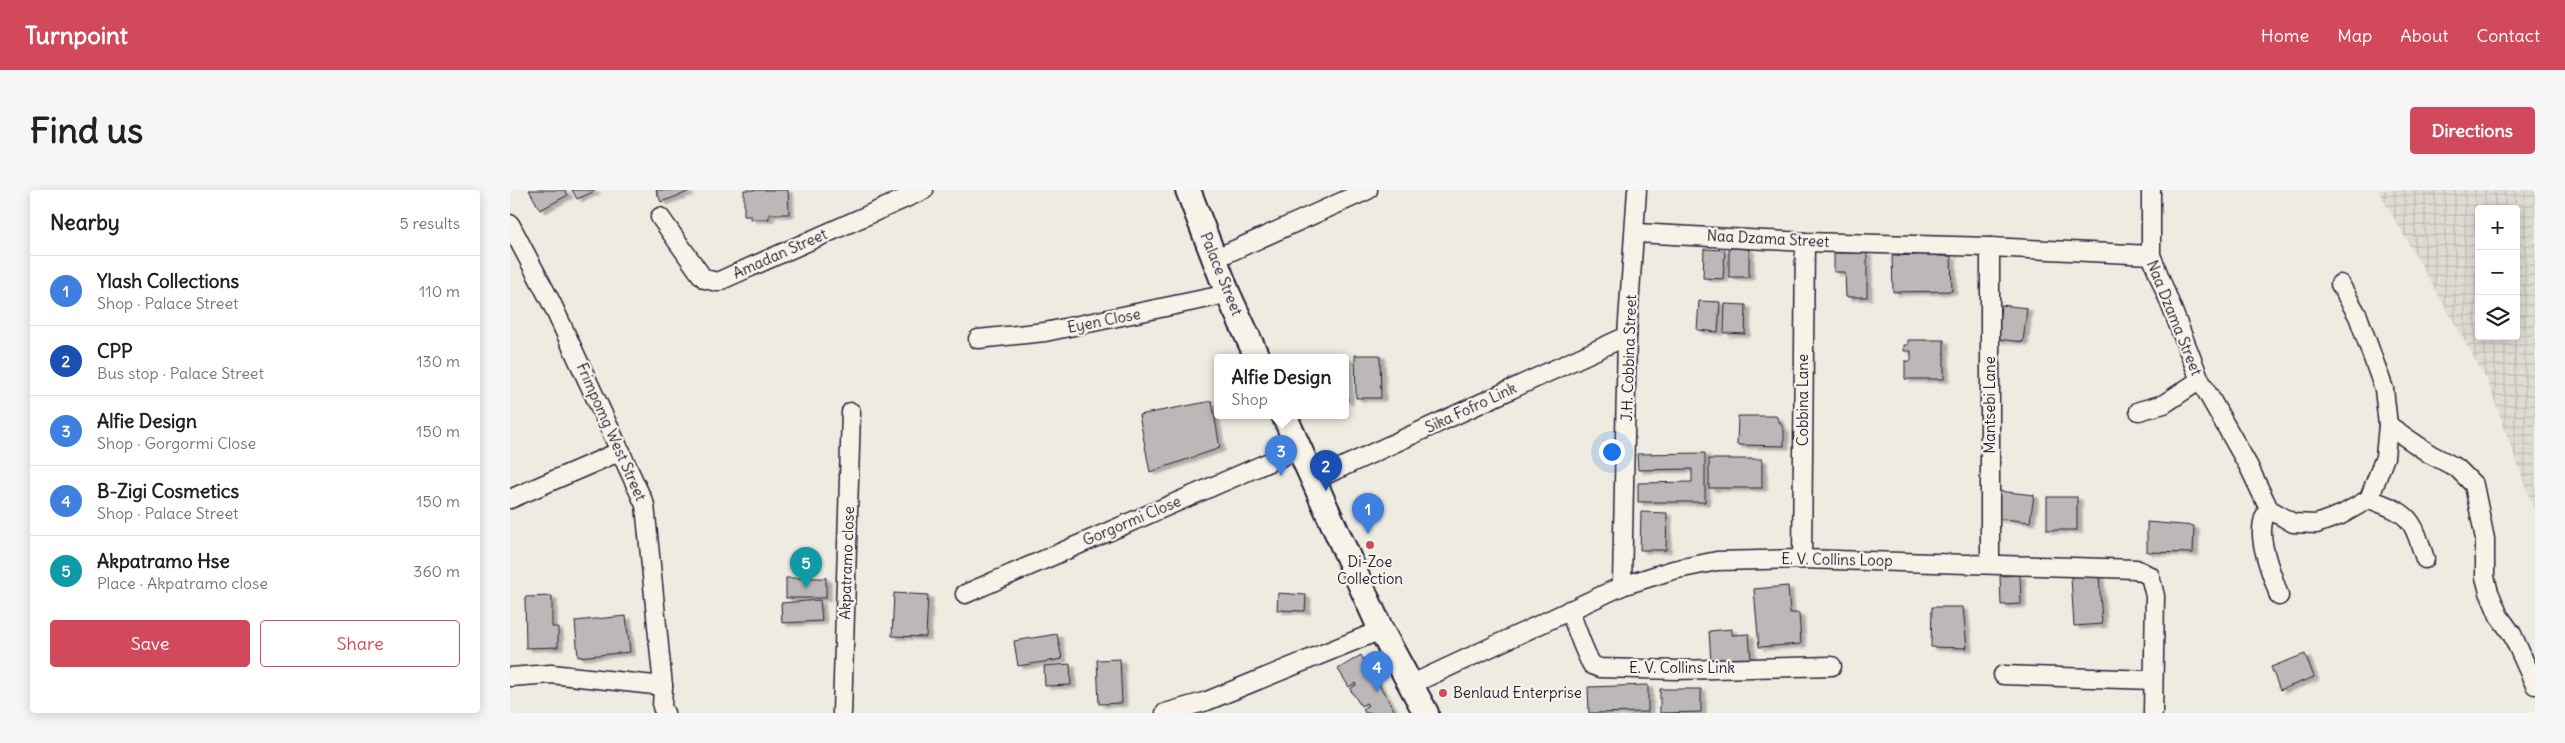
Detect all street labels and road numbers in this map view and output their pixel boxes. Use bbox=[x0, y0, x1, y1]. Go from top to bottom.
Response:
street label: Amadan Street bbox=[730, 224, 830, 283]
street label: Naa Dzama Street bbox=[1706, 226, 1830, 251]
street label: Palace Street bbox=[1196, 229, 1247, 318]
street label: Naa Dzama Street bbox=[2143, 257, 2206, 378]
street label: J.H. Cobbina Street bbox=[1617, 294, 1640, 422]
street label: Eyen Close bbox=[1066, 304, 1142, 337]
street label: Cobbina Lane bbox=[1793, 354, 1812, 446]
street label: Mantsebi Lane bbox=[1980, 356, 1999, 454]
street label: Frimpomg West Street bbox=[572, 360, 650, 504]
street label: Sika Fofro Link bbox=[1422, 378, 1520, 437]
street label: Gorgormi Close bbox=[1080, 491, 1184, 550]
street label: Akpatramo close bbox=[835, 506, 858, 620]
street label: E. V. Collins Loop bbox=[1781, 549, 1893, 570]
street label: E. V. Collins Link bbox=[1629, 658, 1735, 677]

